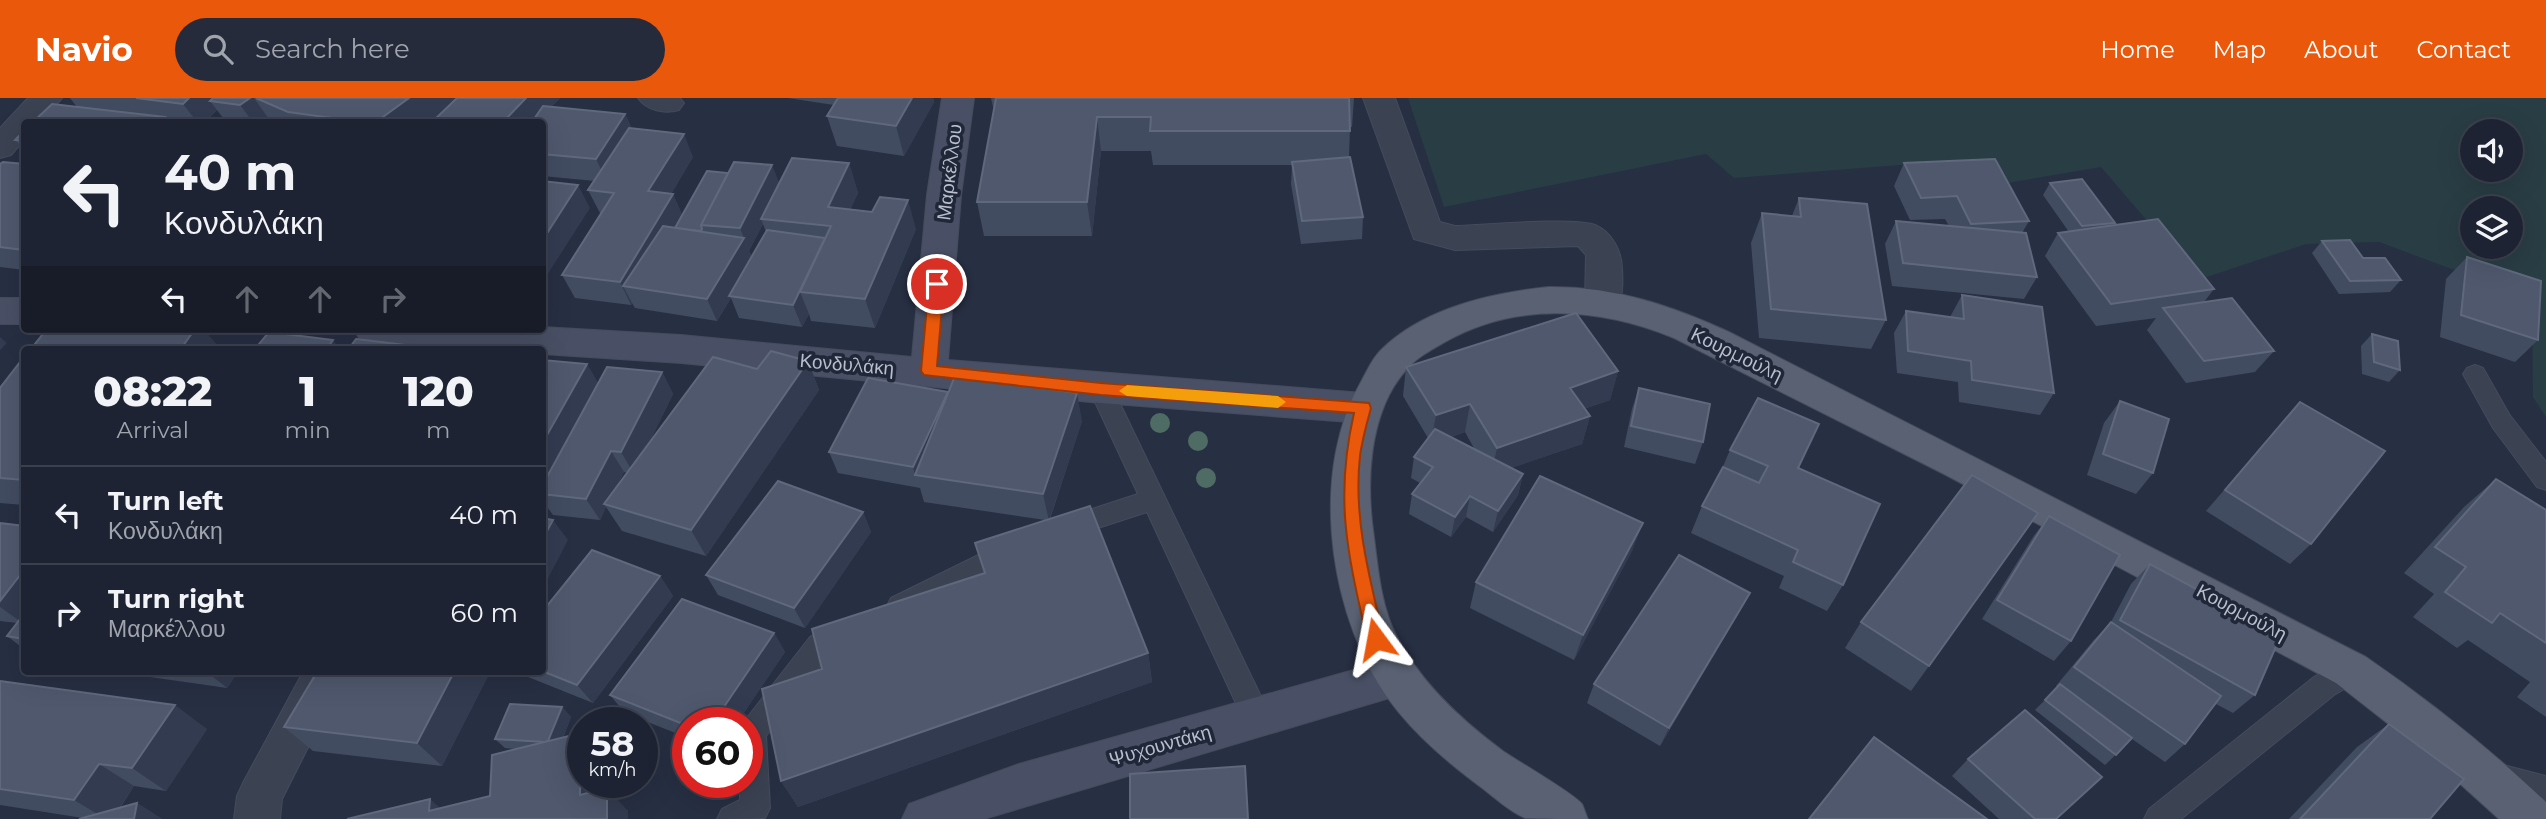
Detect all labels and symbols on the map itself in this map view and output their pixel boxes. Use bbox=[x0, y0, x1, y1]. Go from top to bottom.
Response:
street label: Μαρκέλλου bbox=[932, 122, 967, 222]
pin bbox=[907, 254, 967, 314]
street label: Κουρμούλη bbox=[1687, 322, 1786, 386]
street label: Κονδυλάκη bbox=[799, 349, 895, 380]
street label: Κουρμούλη bbox=[2193, 579, 2291, 646]
position arrow bbox=[1339, 602, 1413, 676]
speed limit sign: 60 bbox=[672, 707, 763, 798]
street label: Ψυχουντάκη bbox=[1106, 720, 1214, 771]

